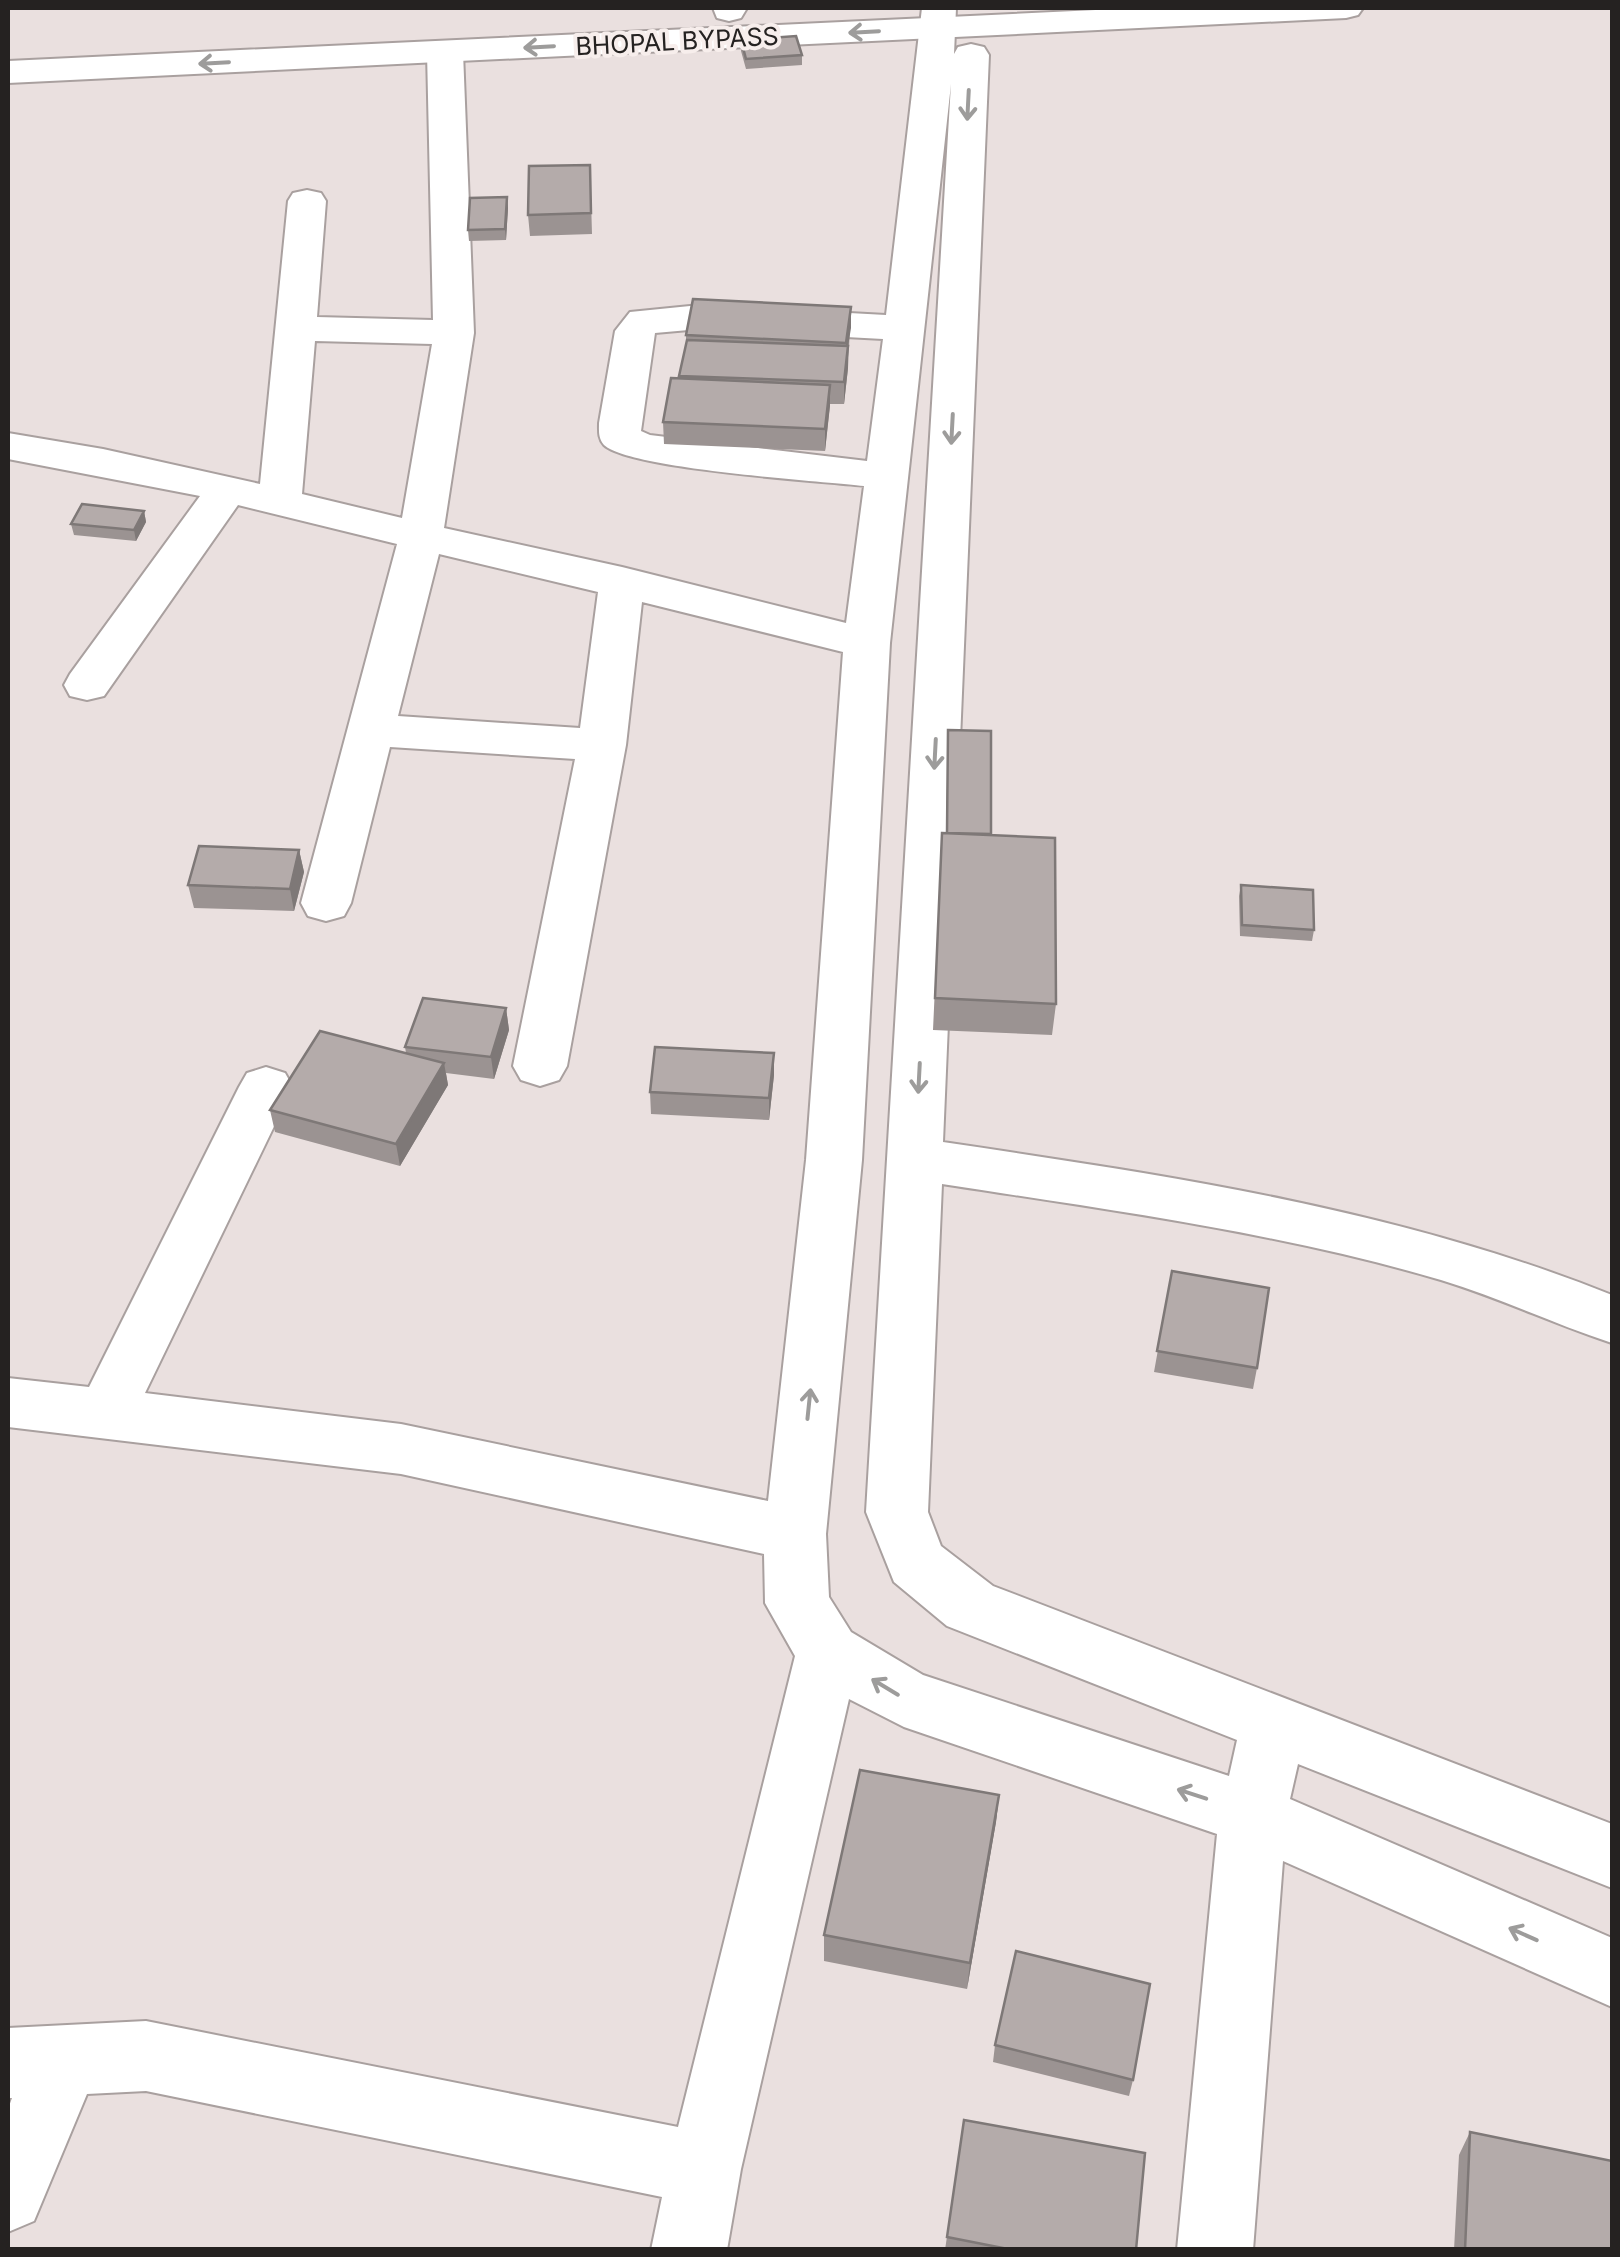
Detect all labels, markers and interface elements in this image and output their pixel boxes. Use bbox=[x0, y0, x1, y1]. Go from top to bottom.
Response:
street label: BHOPAL BYPASS bbox=[575, 21, 779, 61]
one-way arrow bbox=[848, 23, 880, 42]
one-way arrow bbox=[524, 38, 556, 57]
one-way arrow bbox=[199, 53, 231, 72]
one-way arrow bbox=[958, 88, 977, 120]
one-way arrow bbox=[942, 413, 961, 445]
one-way arrow bbox=[925, 737, 944, 769]
one-way arrow bbox=[909, 1062, 928, 1094]
one-way arrow bbox=[799, 1389, 818, 1421]
one-way arrow bbox=[871, 1677, 900, 1697]
one-way arrow bbox=[1176, 1784, 1208, 1802]
one-way arrow bbox=[1508, 1924, 1539, 1942]

